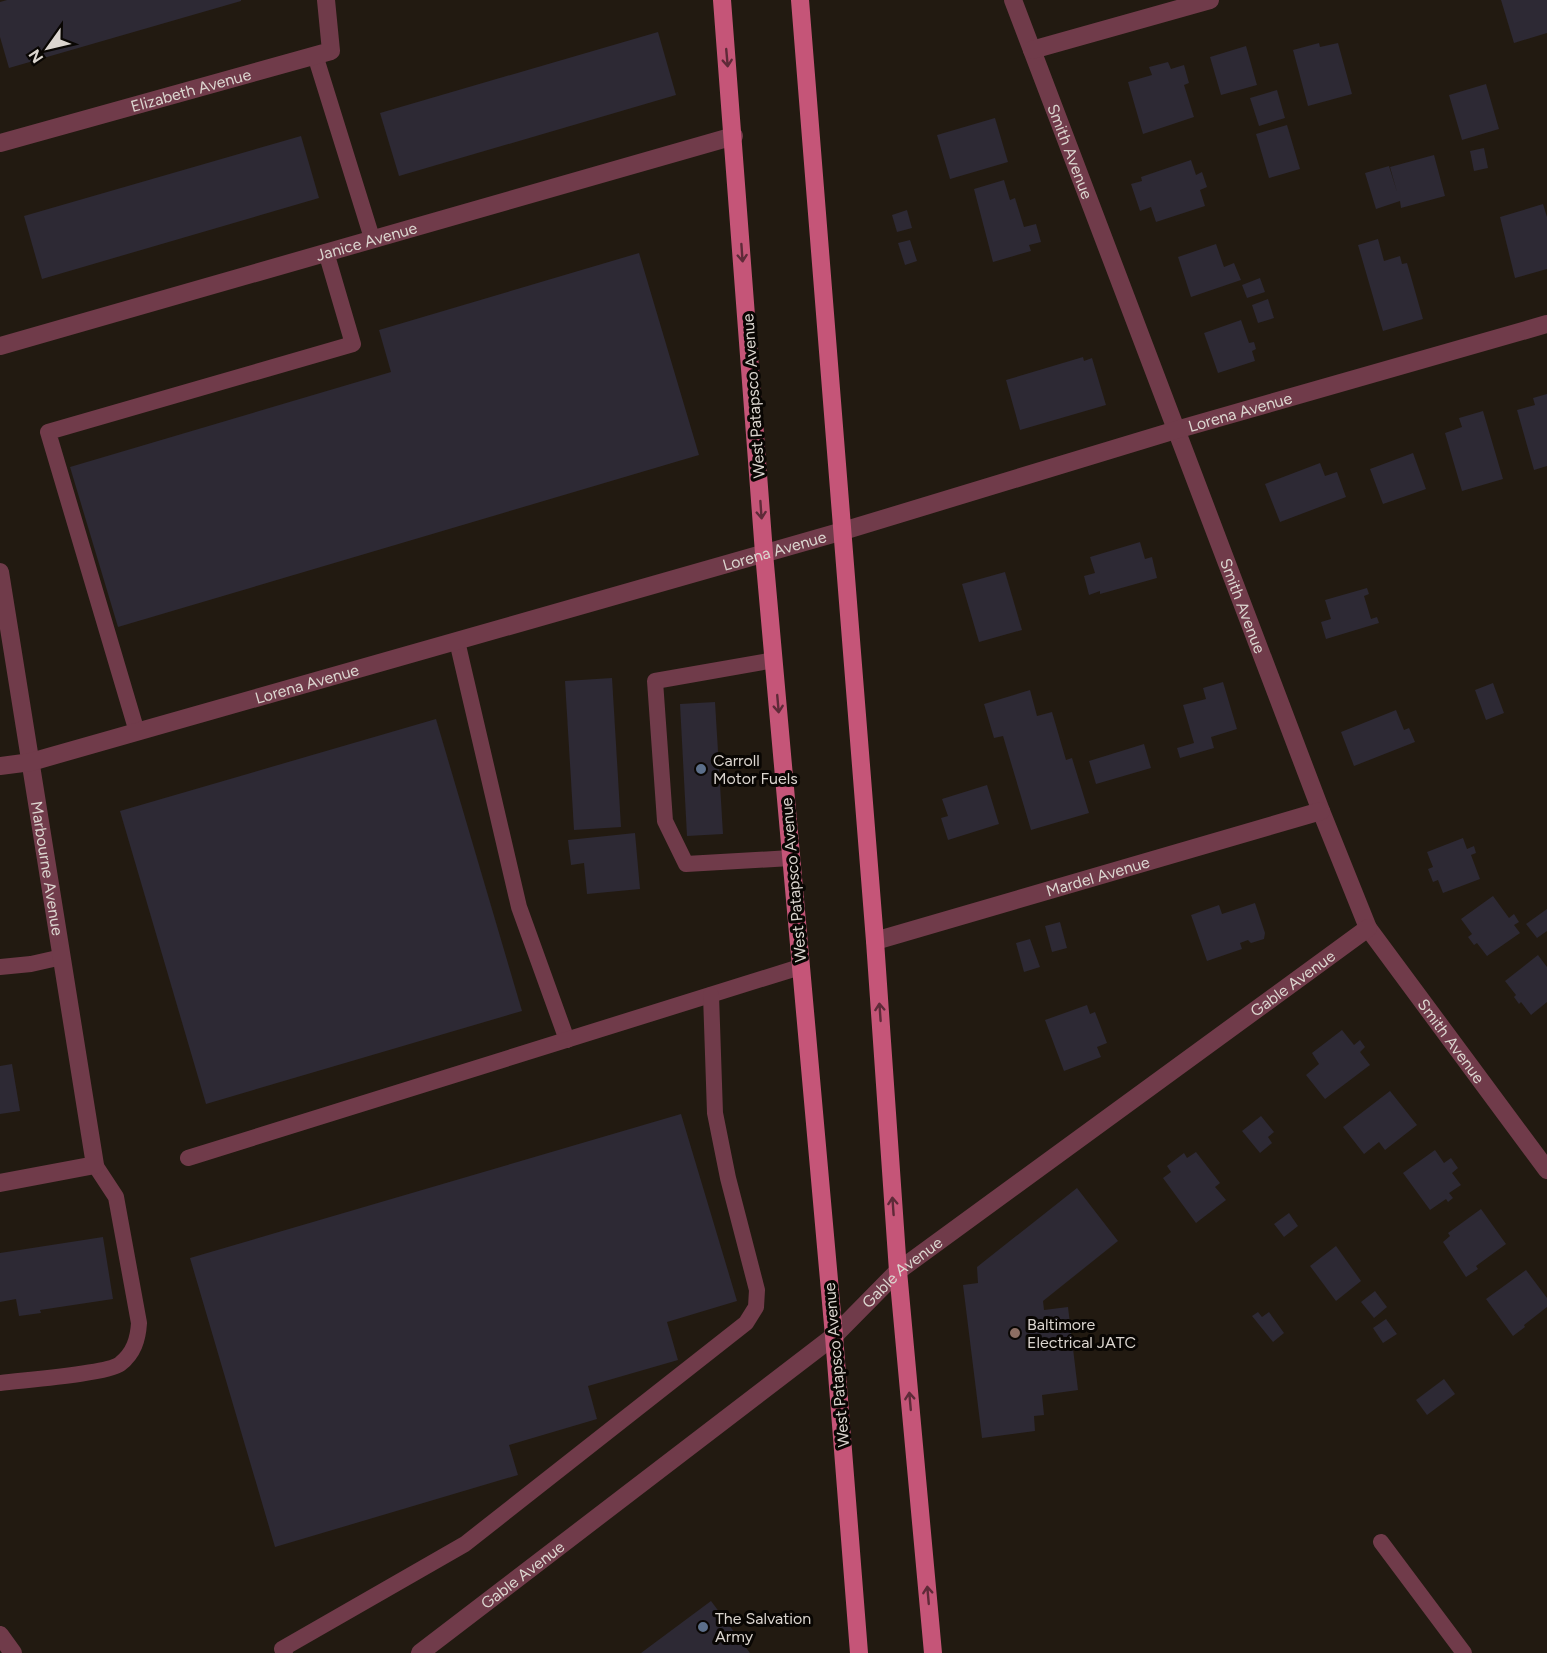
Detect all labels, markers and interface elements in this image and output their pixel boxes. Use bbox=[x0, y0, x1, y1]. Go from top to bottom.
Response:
north arrow bbox=[18, 18, 78, 78]
text: N bbox=[25, 46, 47, 67]
one-way arrow bbox=[722, 48, 733, 68]
street label: Elizabeth Avenue bbox=[129, 65, 253, 116]
street label: Smith Avenue bbox=[1043, 101, 1097, 202]
street label: Janice Avenue bbox=[314, 218, 420, 265]
one-way arrow bbox=[737, 242, 748, 262]
street label: West Patapsco Avenue bbox=[738, 313, 769, 479]
street label: Lorena Avenue bbox=[1186, 388, 1294, 436]
one-way arrow bbox=[756, 500, 767, 519]
street label: Lorena Avenue bbox=[720, 527, 829, 575]
street label: Smith Avenue bbox=[1216, 556, 1269, 656]
street label: Lorena Avenue bbox=[253, 660, 361, 708]
one-way arrow bbox=[773, 694, 784, 714]
place label: Carroll Motor Fuels bbox=[713, 751, 798, 788]
marker: Carroll Motor Fuels bbox=[694, 762, 708, 776]
street label: West Patapsco Avenue bbox=[777, 797, 810, 963]
street label: Marbourne Avenue bbox=[27, 800, 67, 937]
street label: Mardel Avenue bbox=[1044, 852, 1152, 901]
street label: Gable Avenue bbox=[1247, 946, 1339, 1021]
street label: Smith Avenue bbox=[1414, 995, 1489, 1087]
one-way arrow bbox=[874, 1002, 885, 1022]
one-way arrow bbox=[888, 1197, 899, 1217]
street label: Gable Avenue bbox=[858, 1233, 946, 1312]
street label: West Patapsco Avenue bbox=[820, 1282, 853, 1448]
place label: Baltimore Electrical JATC bbox=[1027, 1315, 1136, 1352]
marker: Baltimore Electrical JATC bbox=[1008, 1326, 1022, 1340]
one-way arrow bbox=[904, 1391, 915, 1411]
street label: Gable Avenue bbox=[477, 1537, 568, 1613]
one-way arrow bbox=[922, 1585, 933, 1605]
place label: The Salvation Army bbox=[715, 1609, 811, 1646]
marker: The Salvation Army bbox=[696, 1620, 710, 1634]

